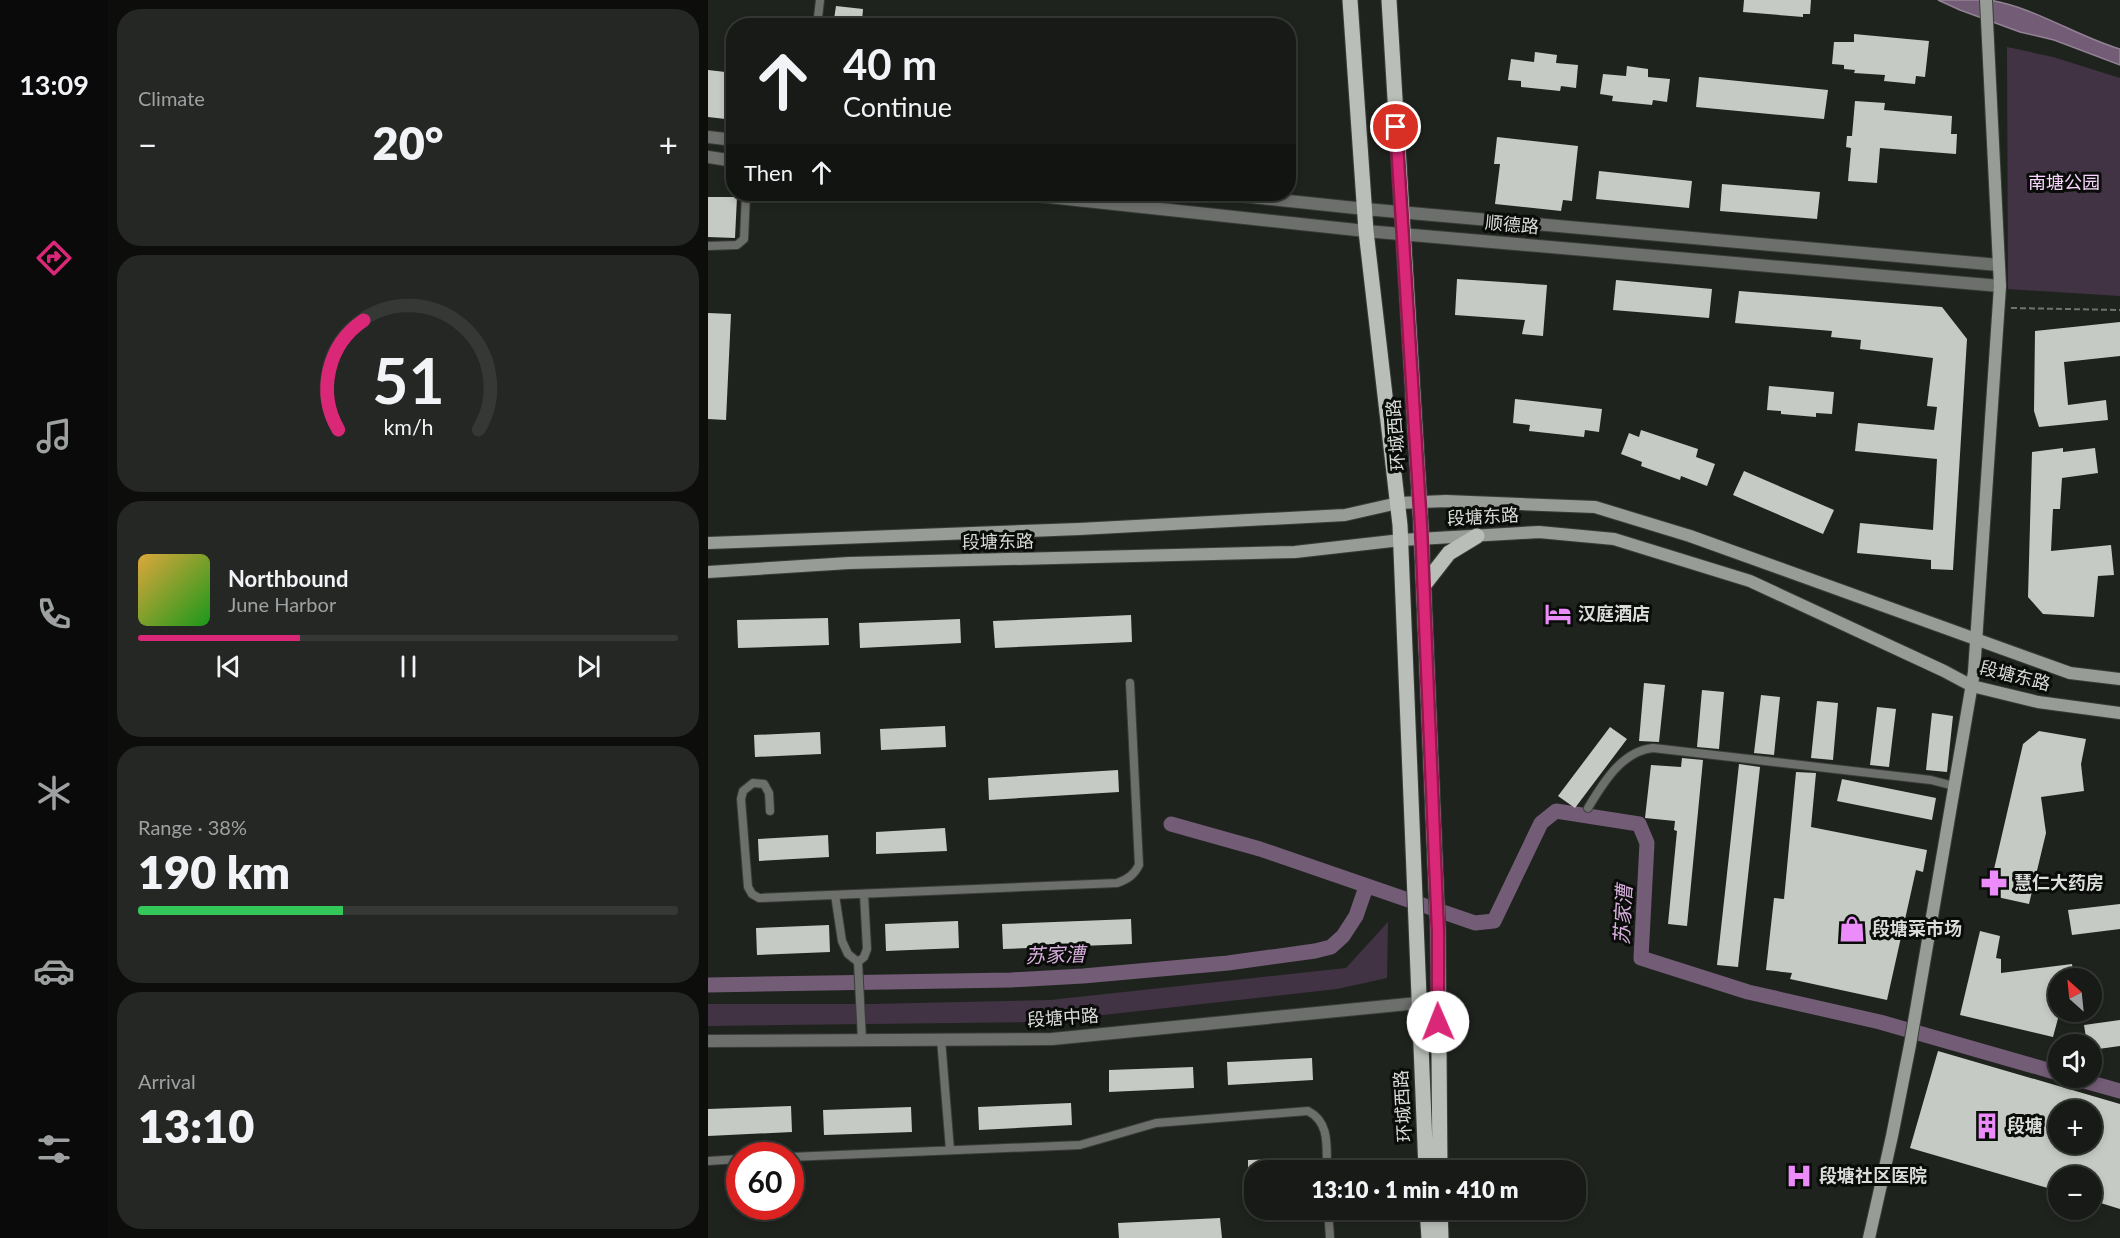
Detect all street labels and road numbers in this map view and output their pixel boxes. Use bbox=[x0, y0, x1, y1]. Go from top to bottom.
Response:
street label: 顺德路 bbox=[1484, 211, 1540, 237]
street label: 环城西路 bbox=[1382, 398, 1408, 472]
street label: 段塘东路 bbox=[1446, 503, 1519, 529]
street label: 段塘东路 bbox=[962, 529, 1034, 553]
street label: 段塘东路 bbox=[1978, 656, 2053, 694]
street label: 段塘中路 bbox=[1026, 1004, 1100, 1030]
street label: 环城西路 bbox=[1389, 1070, 1415, 1143]

